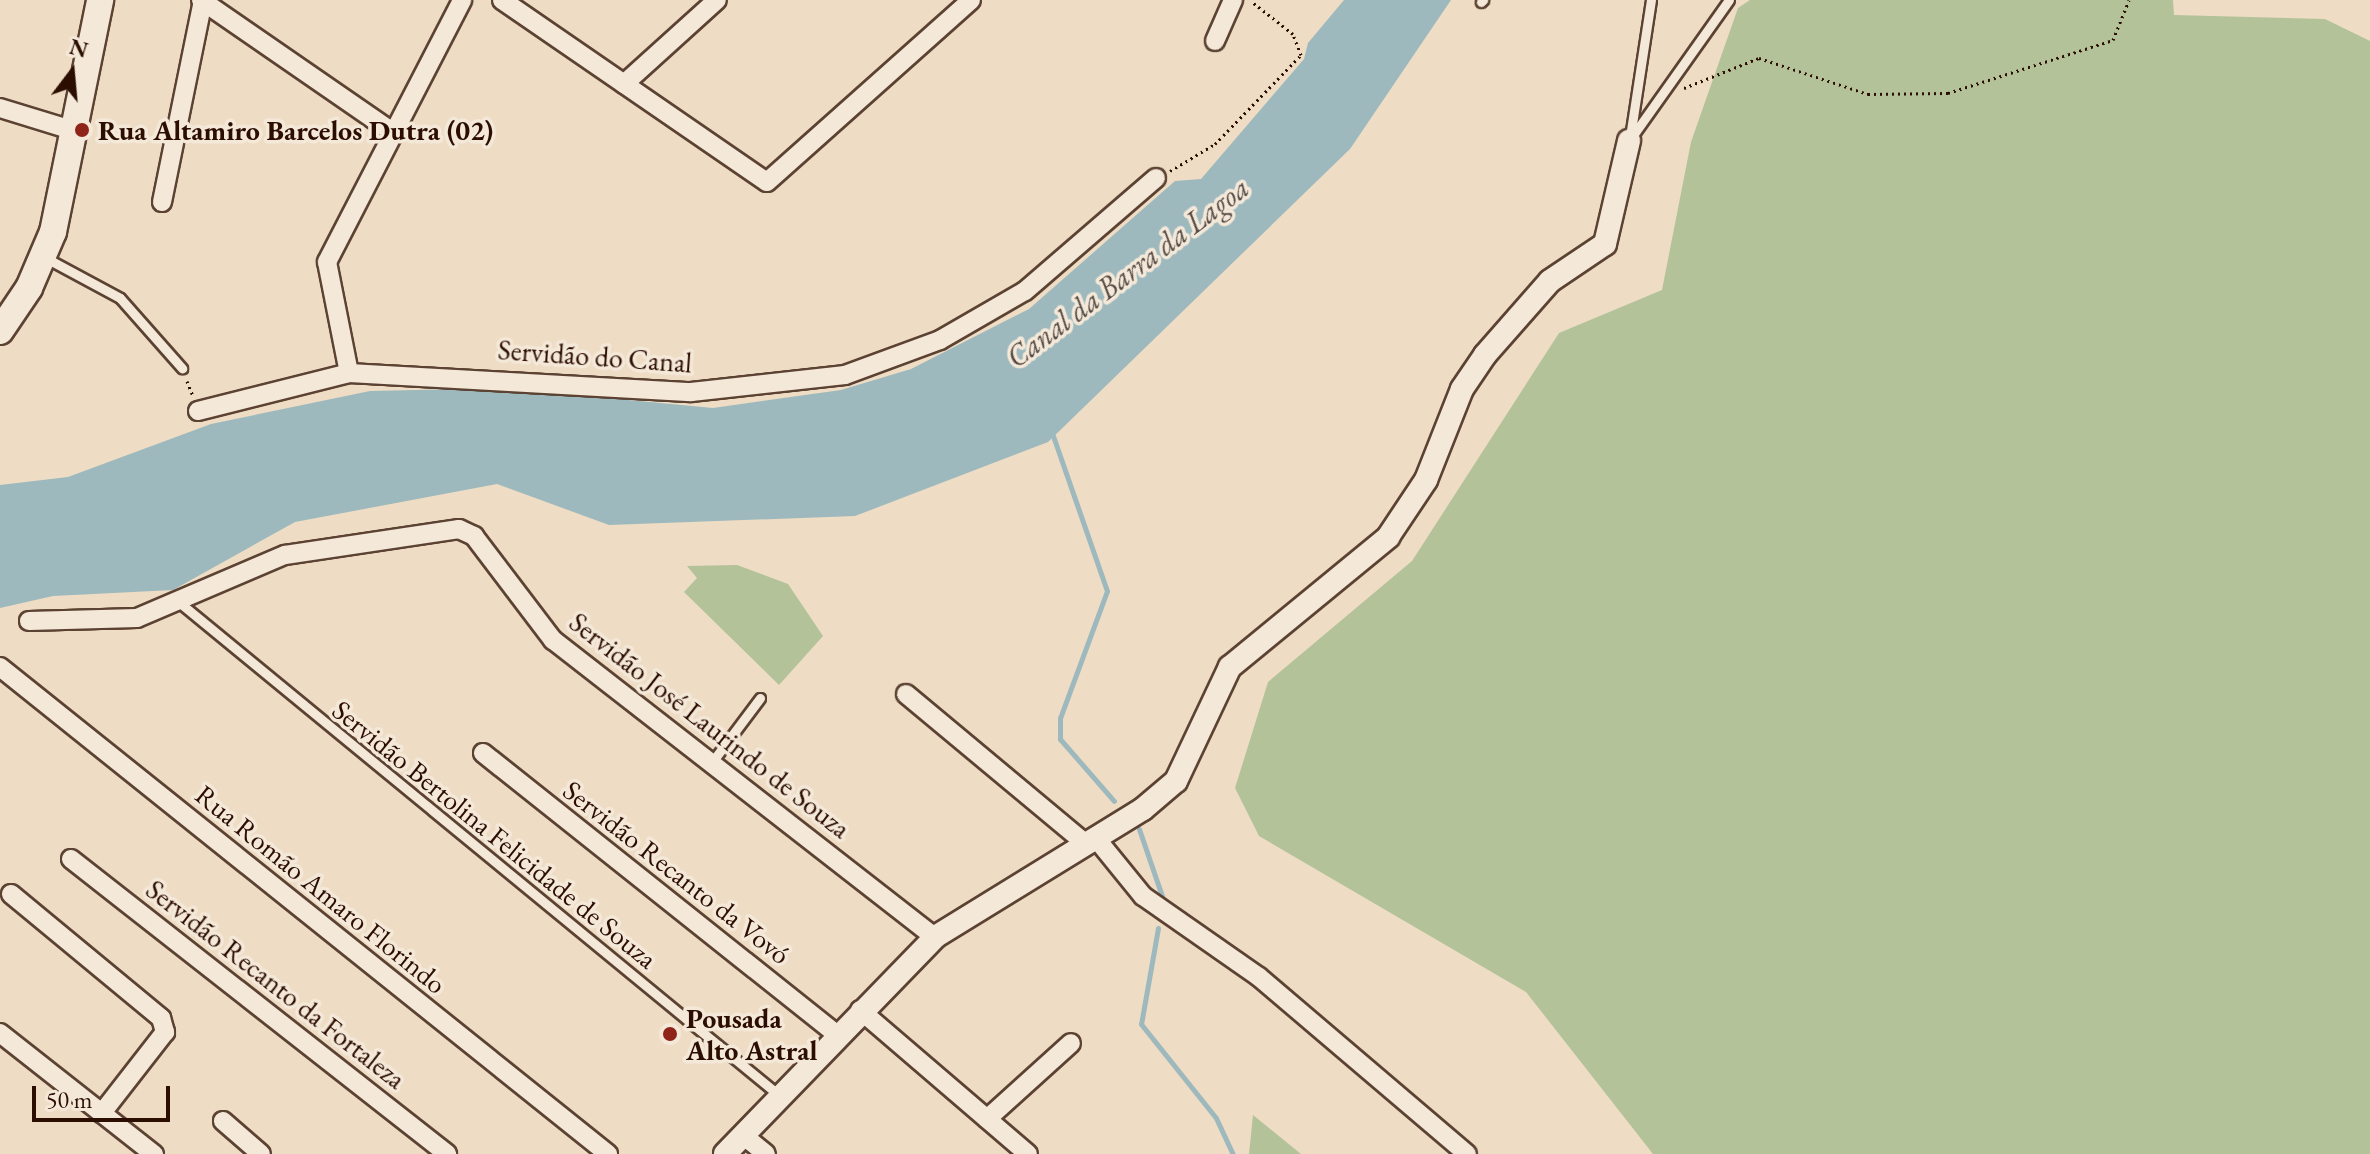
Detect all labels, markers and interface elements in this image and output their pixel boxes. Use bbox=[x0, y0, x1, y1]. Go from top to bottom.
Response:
north arrow bbox=[32, 32, 112, 112]
text: N bbox=[66, 32, 91, 65]
place label: Rua Altamiro Barcelos Dutra (02) bbox=[98, 113, 493, 147]
marker: Rua Altamiro Barcelos Dutra (02) bbox=[73, 121, 91, 139]
water label: Canal da Barra da Lagoa bbox=[1000, 170, 1256, 376]
street label: Servidão do Canal bbox=[497, 332, 693, 380]
street label: Servidão José Laurindo de Souza bbox=[563, 605, 857, 845]
street label: Servidão Bertolina Felicidade de Souza bbox=[326, 693, 664, 975]
street label: Servidão Recanto da Vovó bbox=[557, 773, 797, 971]
street label: Rua Romão Amaro Florindo bbox=[189, 778, 453, 1000]
street label: Servidão Recanto da Fortaleza bbox=[140, 872, 412, 1096]
place label: Pousada Alto Astral bbox=[686, 1001, 817, 1067]
marker: Pousada Alto Astral bbox=[661, 1025, 679, 1043]
scale bar bbox=[36, 1070, 174, 1120]
text: 50 m bbox=[46, 1084, 93, 1115]

